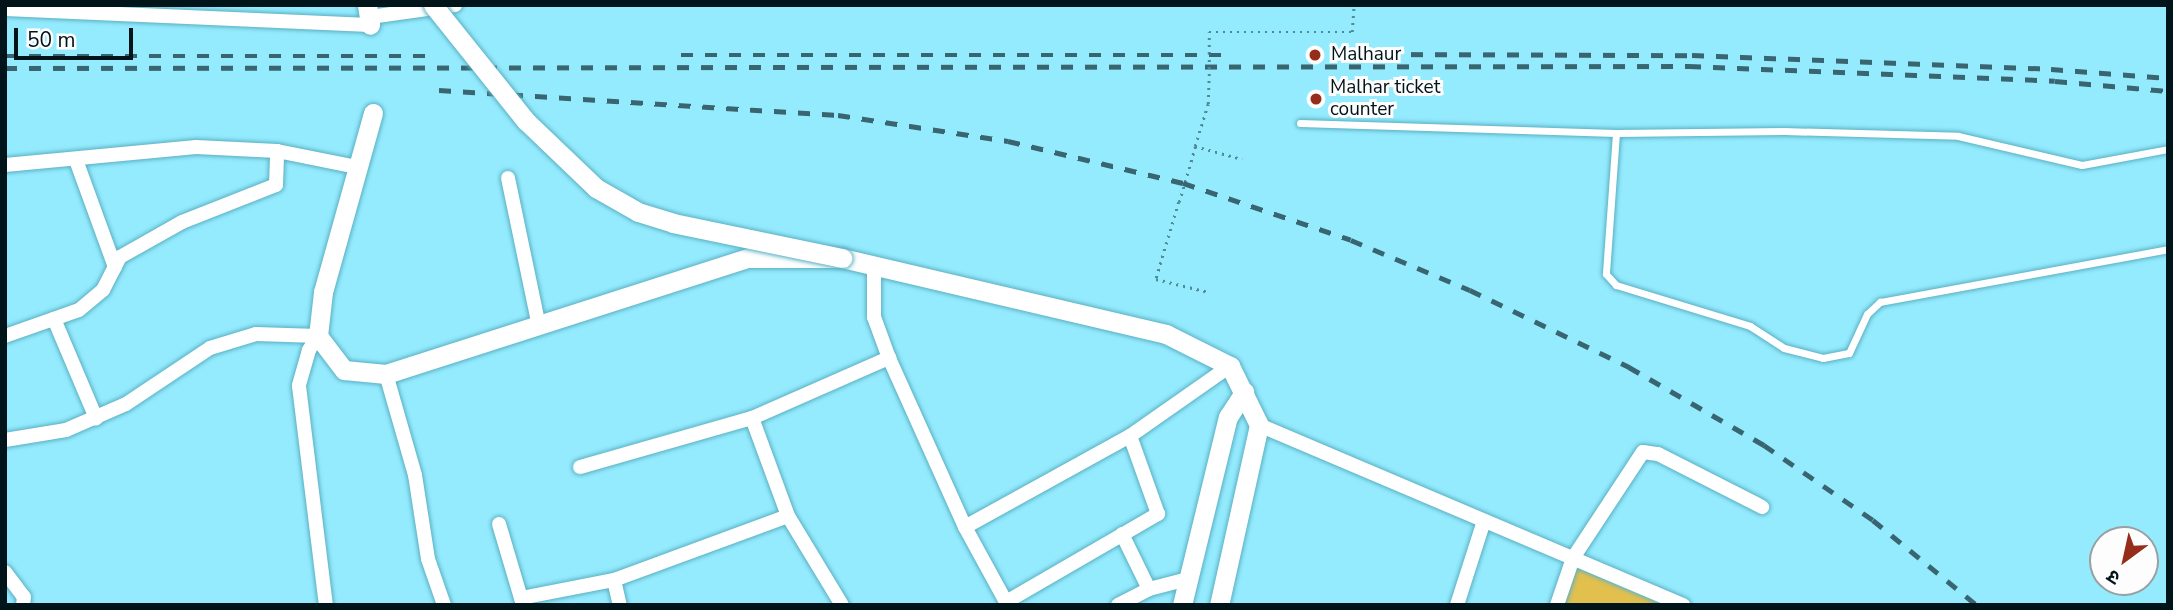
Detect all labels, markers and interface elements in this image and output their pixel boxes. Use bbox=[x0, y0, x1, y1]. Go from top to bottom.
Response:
scale bar bbox=[18, 14, 136, 58]
text: 50 m bbox=[27, 26, 76, 54]
place label: Malhaur bbox=[1331, 44, 1401, 66]
marker: Malhaur bbox=[1305, 45, 1325, 65]
place label: Malhar ticket counter bbox=[1330, 77, 1440, 121]
marker: Malhar ticket counter bbox=[1308, 91, 1324, 107]
north arrow bbox=[2089, 526, 2159, 596]
text: उ bbox=[2102, 563, 2125, 591]

